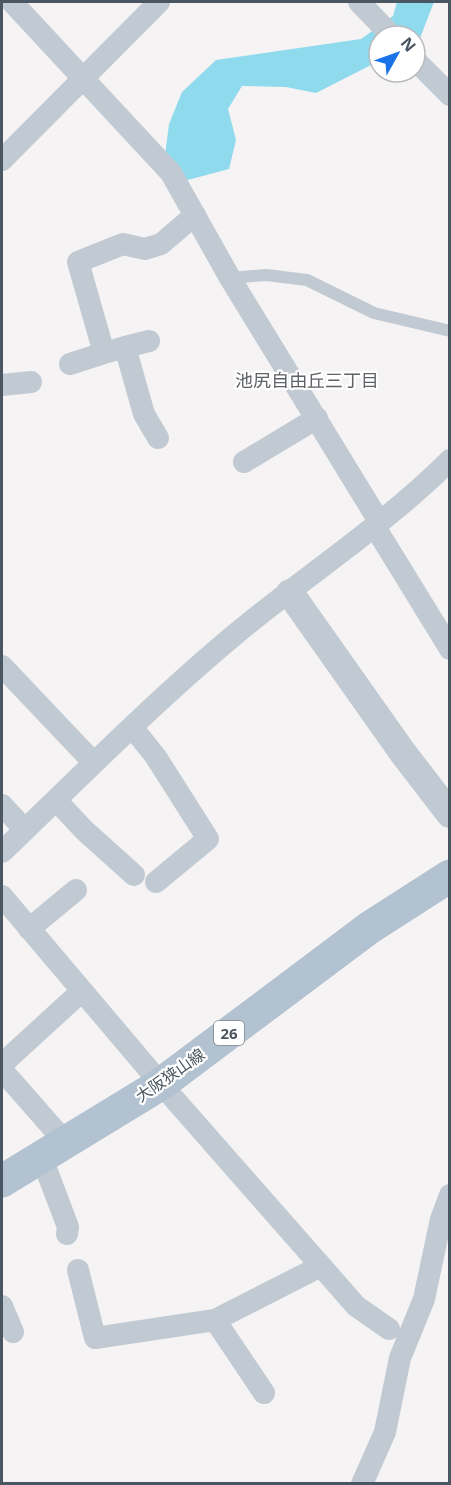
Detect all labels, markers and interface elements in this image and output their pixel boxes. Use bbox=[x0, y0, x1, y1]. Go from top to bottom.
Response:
north arrow bbox=[367, 24, 427, 84]
text: N bbox=[396, 32, 421, 56]
district label: 池尻自由丘三丁目 bbox=[235, 368, 379, 392]
road number: 26 bbox=[214, 1021, 244, 1045]
street label: 大阪狭山線 bbox=[131, 1043, 209, 1107]

